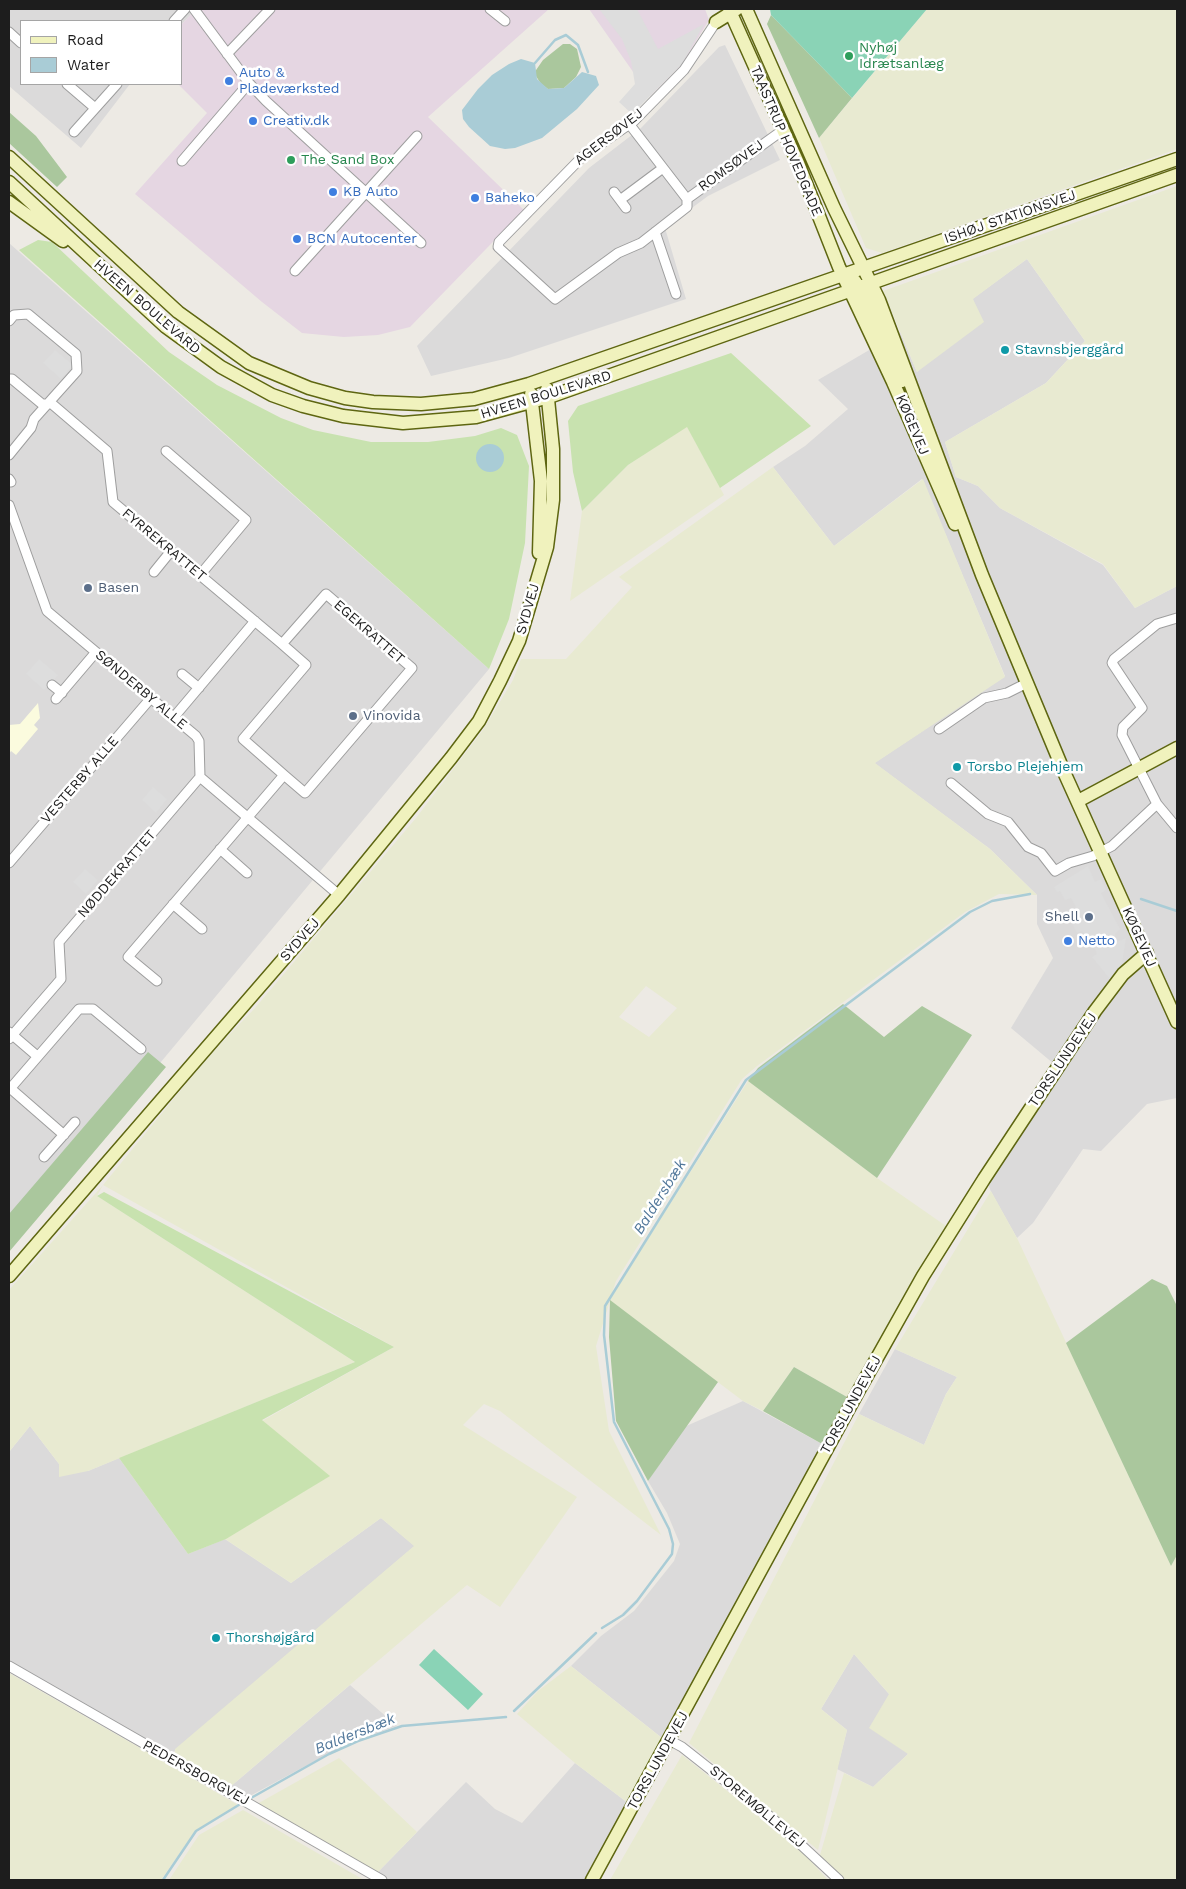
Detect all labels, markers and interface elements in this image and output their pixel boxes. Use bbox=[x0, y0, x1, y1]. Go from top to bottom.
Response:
legend bbox=[20, 20, 182, 85]
text: Road bbox=[67, 31, 104, 49]
place label: Nyhøj Idrætsanlæg bbox=[859, 40, 944, 72]
marker: Nyhøj Idrætsanlæg bbox=[843, 50, 855, 62]
text: Water bbox=[67, 56, 110, 74]
street label: TAASTRUP HOVEDGADE bbox=[747, 63, 825, 219]
place label: Auto & Pladeværksted bbox=[239, 65, 340, 98]
marker: Auto & Pladeværksted bbox=[223, 75, 235, 87]
street label: AGERSØVEJ bbox=[571, 105, 647, 169]
place label: Creativ.dk bbox=[263, 113, 330, 129]
marker: Creativ.dk bbox=[247, 115, 259, 127]
street label: ROMSØVEJ bbox=[695, 137, 767, 195]
place label: The Sand Box bbox=[301, 152, 394, 168]
marker: The Sand Box bbox=[285, 154, 297, 166]
place label: KB Auto bbox=[343, 184, 398, 200]
marker: KB Auto bbox=[327, 186, 339, 198]
street label: ISHØJ STATIONSVEJ bbox=[942, 187, 1078, 247]
place label: Baheko bbox=[485, 190, 535, 206]
marker: Baheko bbox=[469, 192, 481, 204]
place label: BCN Autocenter bbox=[307, 231, 417, 247]
marker: BCN Autocenter bbox=[291, 233, 303, 245]
street label: HVEEN BOULEVARD bbox=[90, 256, 204, 358]
place label: Stavnsbjerggård bbox=[1015, 342, 1124, 358]
marker: Stavnsbjerggård bbox=[999, 344, 1011, 356]
street label: HVEEN BOULEVARD bbox=[479, 367, 613, 423]
street label: KØGEVEJ bbox=[892, 392, 932, 458]
street label: FYRREKRATTET bbox=[119, 505, 209, 585]
place label: Basen bbox=[98, 580, 139, 596]
marker: Basen bbox=[82, 582, 94, 594]
street label: SYDVEJ bbox=[513, 582, 543, 636]
street label: EGEKRATTET bbox=[330, 597, 408, 667]
street label: SØNDERBY ALLE bbox=[92, 647, 190, 733]
place label: Vinovida bbox=[363, 708, 421, 724]
marker: Vinovida bbox=[347, 710, 359, 722]
street label: VESTERBY ALLE bbox=[38, 733, 122, 827]
place label: Torsbo Plejehjem bbox=[967, 759, 1084, 775]
marker: Torsbo Plejehjem bbox=[951, 761, 963, 773]
street label: NØDDEKRATTET bbox=[74, 827, 160, 921]
street label: KØGEVEJ bbox=[1118, 904, 1160, 970]
place label: Shell bbox=[1045, 909, 1079, 925]
marker: Shell bbox=[1083, 911, 1095, 923]
street label: SYDVEJ bbox=[277, 915, 323, 965]
place label: Netto bbox=[1078, 933, 1115, 949]
marker: Netto bbox=[1062, 935, 1074, 947]
street label: TORSLUNDEVEJ bbox=[1025, 1010, 1101, 1110]
water label: Baldersbæk bbox=[630, 1156, 690, 1238]
street label: TORSLUNDEVEJ bbox=[817, 1353, 885, 1457]
place label: Thorshøjgård bbox=[226, 1630, 314, 1646]
marker: Thorshøjgård bbox=[210, 1632, 222, 1644]
street label: TORSLUNDEVEJ bbox=[624, 1709, 692, 1813]
water label: Baldersbæk bbox=[312, 1710, 398, 1758]
street label: PEDERSBORGVEJ bbox=[140, 1737, 252, 1809]
street label: STOREMØLLEVEJ bbox=[706, 1762, 808, 1852]

